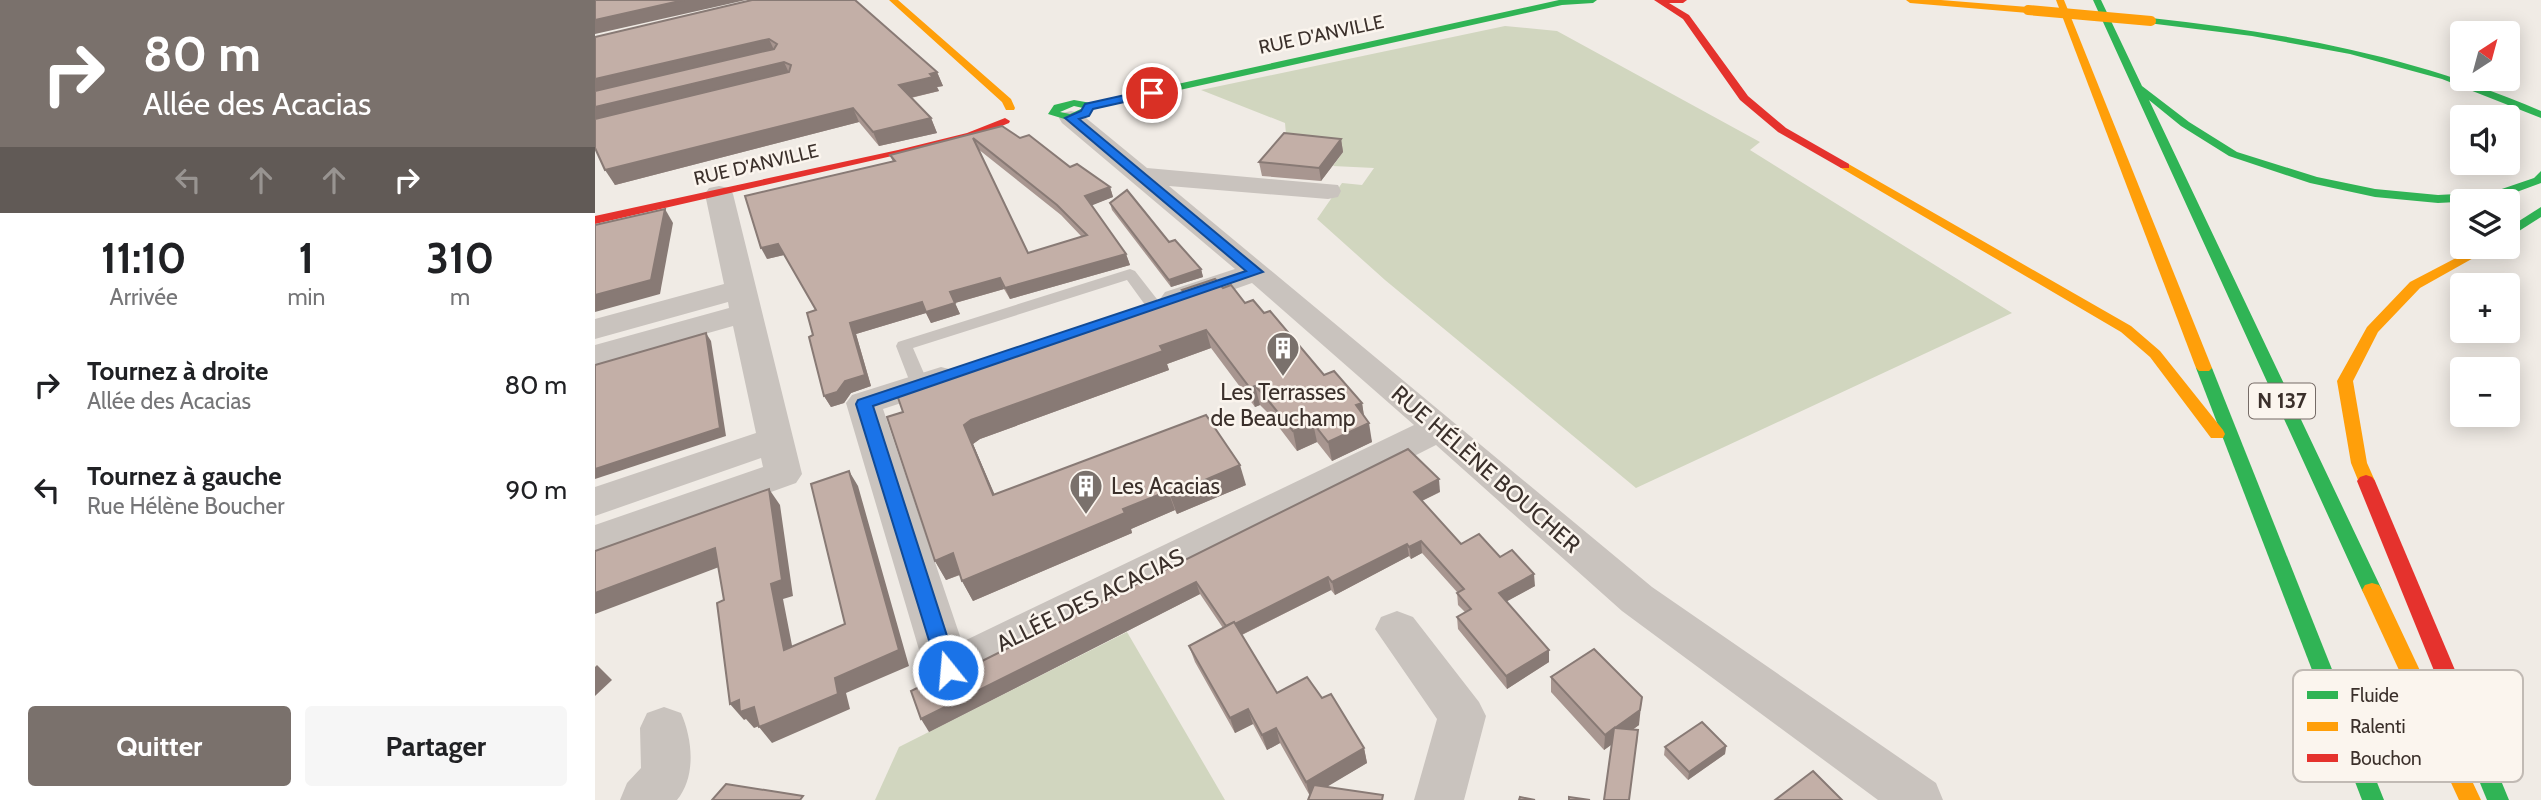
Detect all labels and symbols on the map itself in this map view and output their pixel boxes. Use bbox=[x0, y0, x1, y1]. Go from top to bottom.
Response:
street label: RUE D'ANVILLE bbox=[1256, 10, 1386, 59]
north arrow bbox=[2450, 21, 2520, 91]
pin bbox=[1122, 63, 1182, 123]
street label: RUE D'ANVILLE bbox=[691, 139, 821, 190]
building icon: Les Terrasses de Beauchamp bbox=[1264, 329, 1302, 378]
place label: Les Terrasses de Beauchamp bbox=[1210, 378, 1356, 432]
street label: RUE HÉLÈNE BOUCHER bbox=[1386, 379, 1587, 559]
road number: N 137 bbox=[2249, 384, 2315, 418]
building icon: Les Acacias bbox=[1067, 467, 1105, 516]
place label: Les Acacias bbox=[1111, 472, 1220, 500]
street label: ALLÉE DES ACACIAS bbox=[991, 541, 1189, 658]
position arrow bbox=[911, 633, 985, 707]
legend bbox=[2293, 670, 2523, 782]
text: Fluide bbox=[2350, 684, 2399, 707]
text: Ralenti bbox=[2350, 715, 2406, 738]
text: Bouchon bbox=[2350, 747, 2422, 770]

